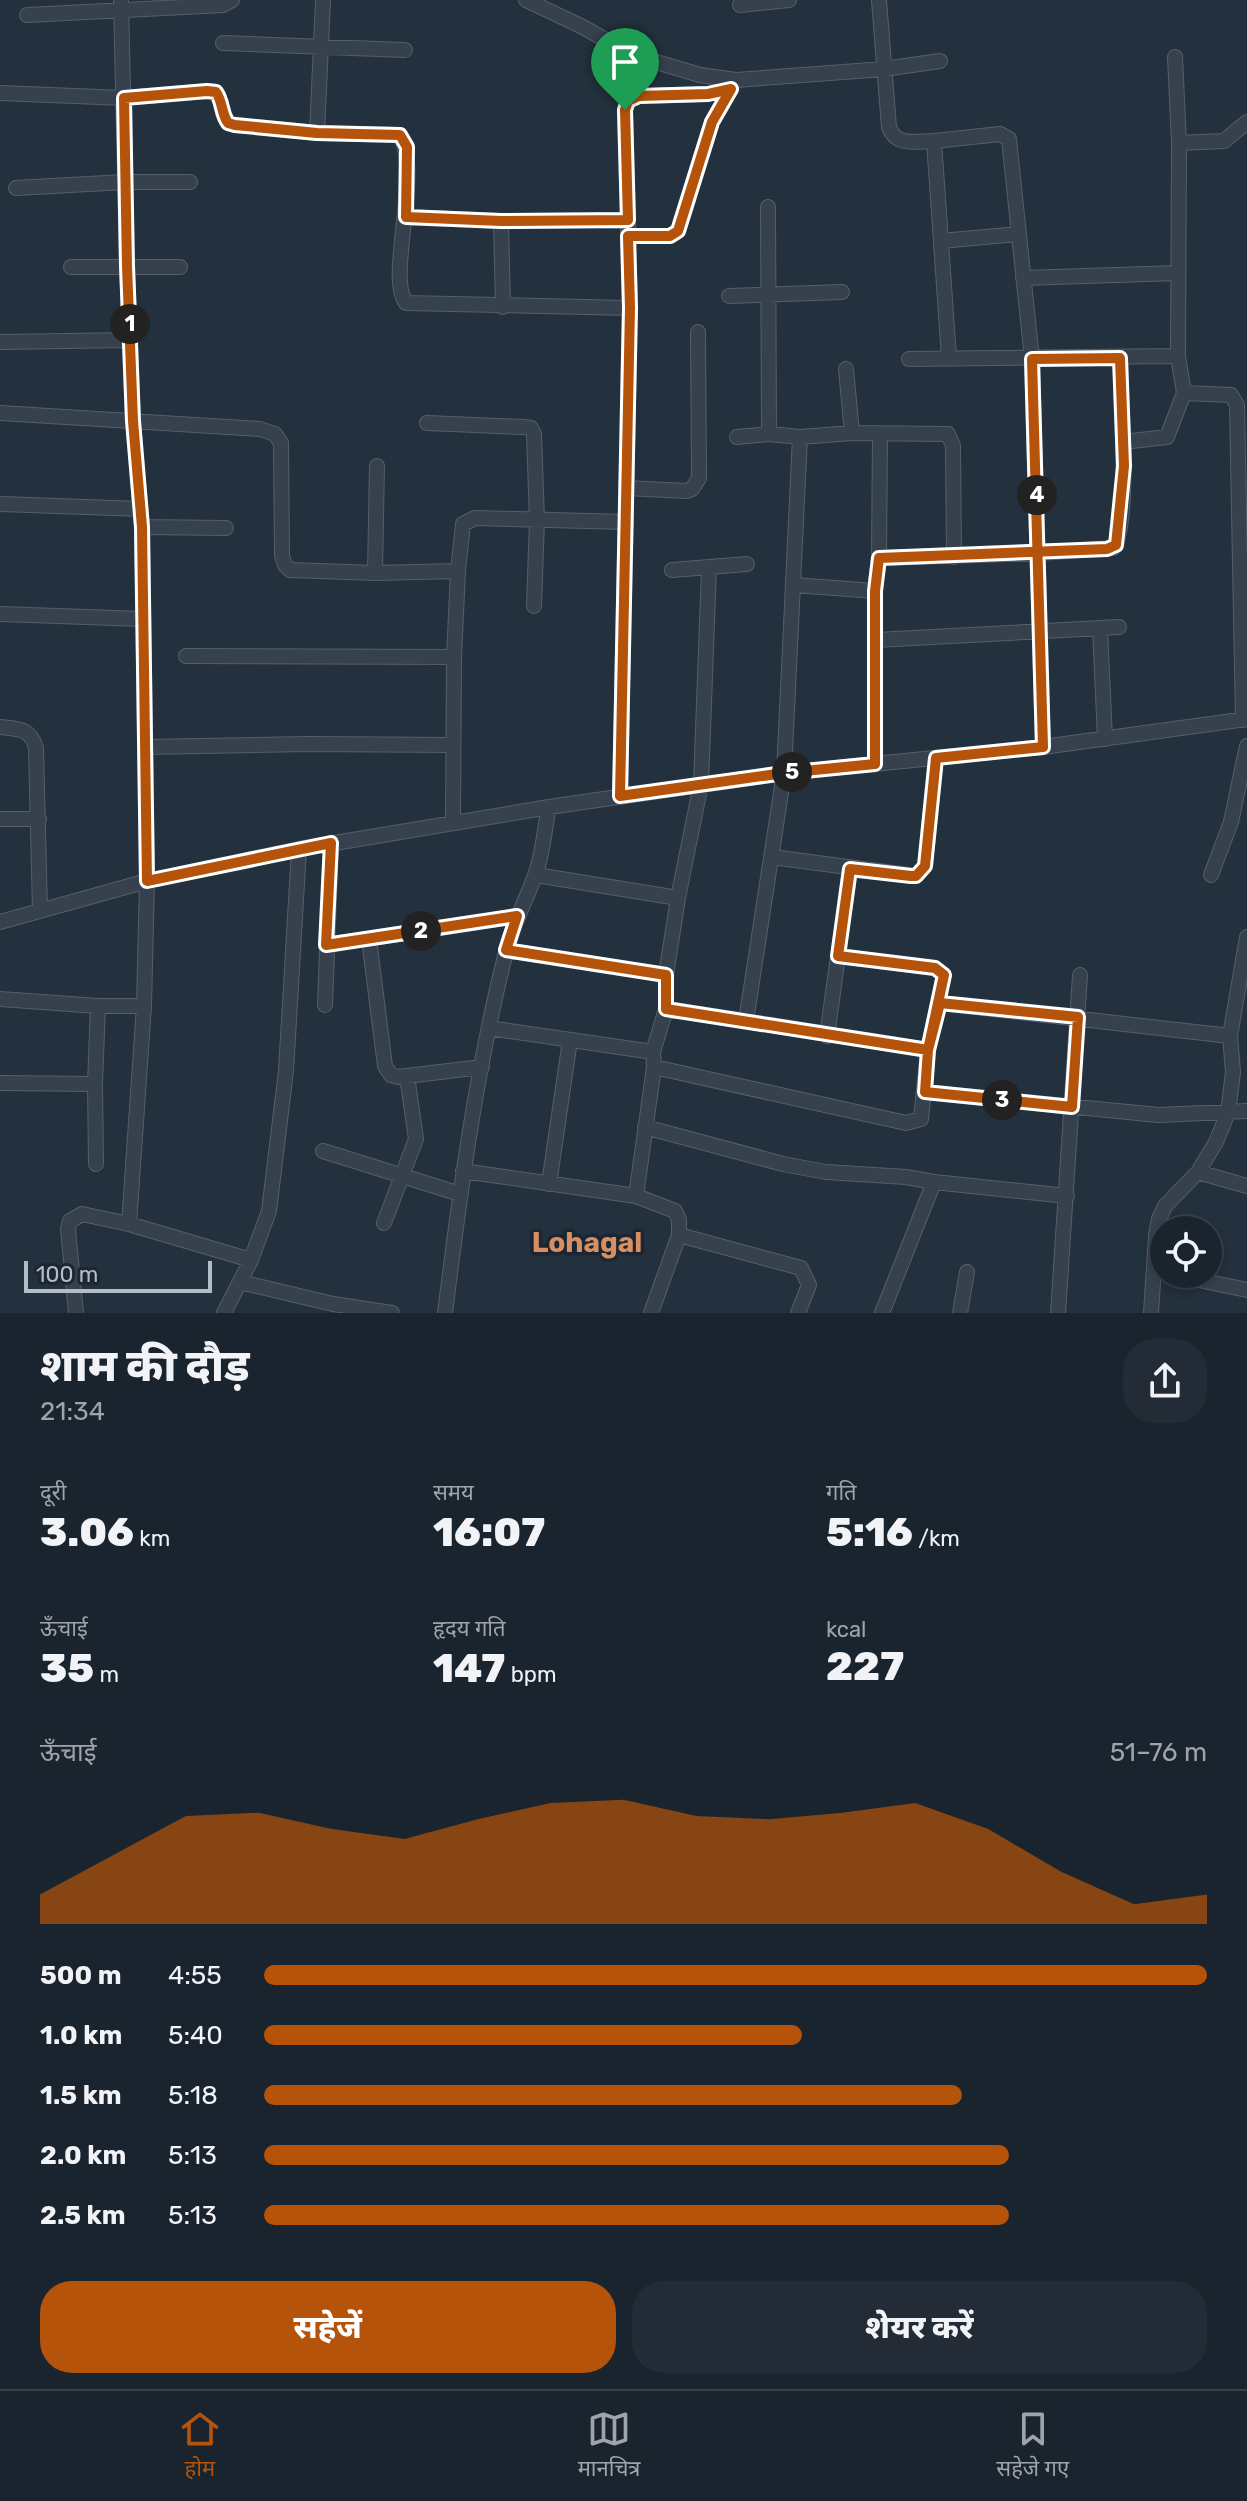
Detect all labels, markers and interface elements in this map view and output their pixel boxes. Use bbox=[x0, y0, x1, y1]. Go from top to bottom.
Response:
pin bbox=[591, 28, 659, 110]
icon: arrive bbox=[603, 40, 647, 84]
pin: 1 bbox=[110, 304, 150, 344]
text: 1 bbox=[125, 310, 135, 337]
pin: 4 bbox=[1017, 475, 1057, 515]
text: 4 bbox=[1029, 481, 1045, 508]
pin: 5 bbox=[772, 752, 812, 792]
text: 5 bbox=[785, 758, 799, 785]
pin: 2 bbox=[401, 911, 441, 951]
text: 2 bbox=[414, 917, 428, 944]
pin: 3 bbox=[982, 1080, 1022, 1120]
text: 3 bbox=[995, 1086, 1009, 1113]
map controls bbox=[1150, 1216, 1222, 1288]
button: locate bbox=[1150, 1216, 1222, 1288]
district label: Lohagal bbox=[532, 1226, 642, 1259]
scale bar bbox=[24, 1257, 212, 1293]
text: 100 m bbox=[36, 1261, 98, 1288]
button: share bbox=[1123, 1339, 1207, 1423]
text: शाम की दौड़ bbox=[40, 1340, 250, 1392]
text: 21:34 bbox=[40, 1396, 105, 1427]
text: दूरी bbox=[40, 1479, 66, 1506]
text: समय bbox=[433, 1479, 474, 1506]
text: गति bbox=[826, 1479, 857, 1506]
text: 3.06 bbox=[40, 1509, 134, 1556]
text: 16:07 bbox=[433, 1509, 545, 1556]
text: 5:16 bbox=[826, 1509, 913, 1556]
text: km bbox=[134, 1525, 170, 1552]
text: /km bbox=[913, 1525, 960, 1552]
text: ऊँचाई bbox=[40, 1615, 88, 1642]
text: हृदय गति bbox=[433, 1615, 506, 1642]
text: kcal bbox=[826, 1616, 866, 1643]
text: 227 bbox=[826, 1643, 904, 1690]
text: 35 bbox=[40, 1645, 94, 1692]
text: 147 bbox=[433, 1645, 505, 1692]
text: m bbox=[94, 1661, 119, 1688]
text: bpm bbox=[505, 1661, 556, 1688]
text: ऊँचाई bbox=[40, 1737, 96, 1768]
text: 51–76 m bbox=[1110, 1737, 1207, 1768]
text: 500 m bbox=[40, 1960, 122, 1991]
text: 4:55 bbox=[168, 1960, 222, 1991]
text: 1.0 km bbox=[40, 2020, 122, 2051]
text: 5:40 bbox=[168, 2020, 223, 2051]
text: 1.5 km bbox=[40, 2080, 122, 2111]
text: 5:18 bbox=[168, 2080, 218, 2111]
text: 2.0 km bbox=[40, 2140, 126, 2171]
text: 5:13 bbox=[168, 2140, 217, 2171]
text: 2.5 km bbox=[40, 2200, 126, 2231]
text: 5:13 bbox=[168, 2200, 217, 2231]
button: सहेजें bbox=[40, 2281, 616, 2373]
button: शेयर करें bbox=[632, 2281, 1207, 2373]
tab: होम bbox=[178, 2407, 222, 2485]
tab: मानचित्र bbox=[578, 2407, 641, 2485]
tab: सहेजे गए bbox=[996, 2407, 1069, 2485]

